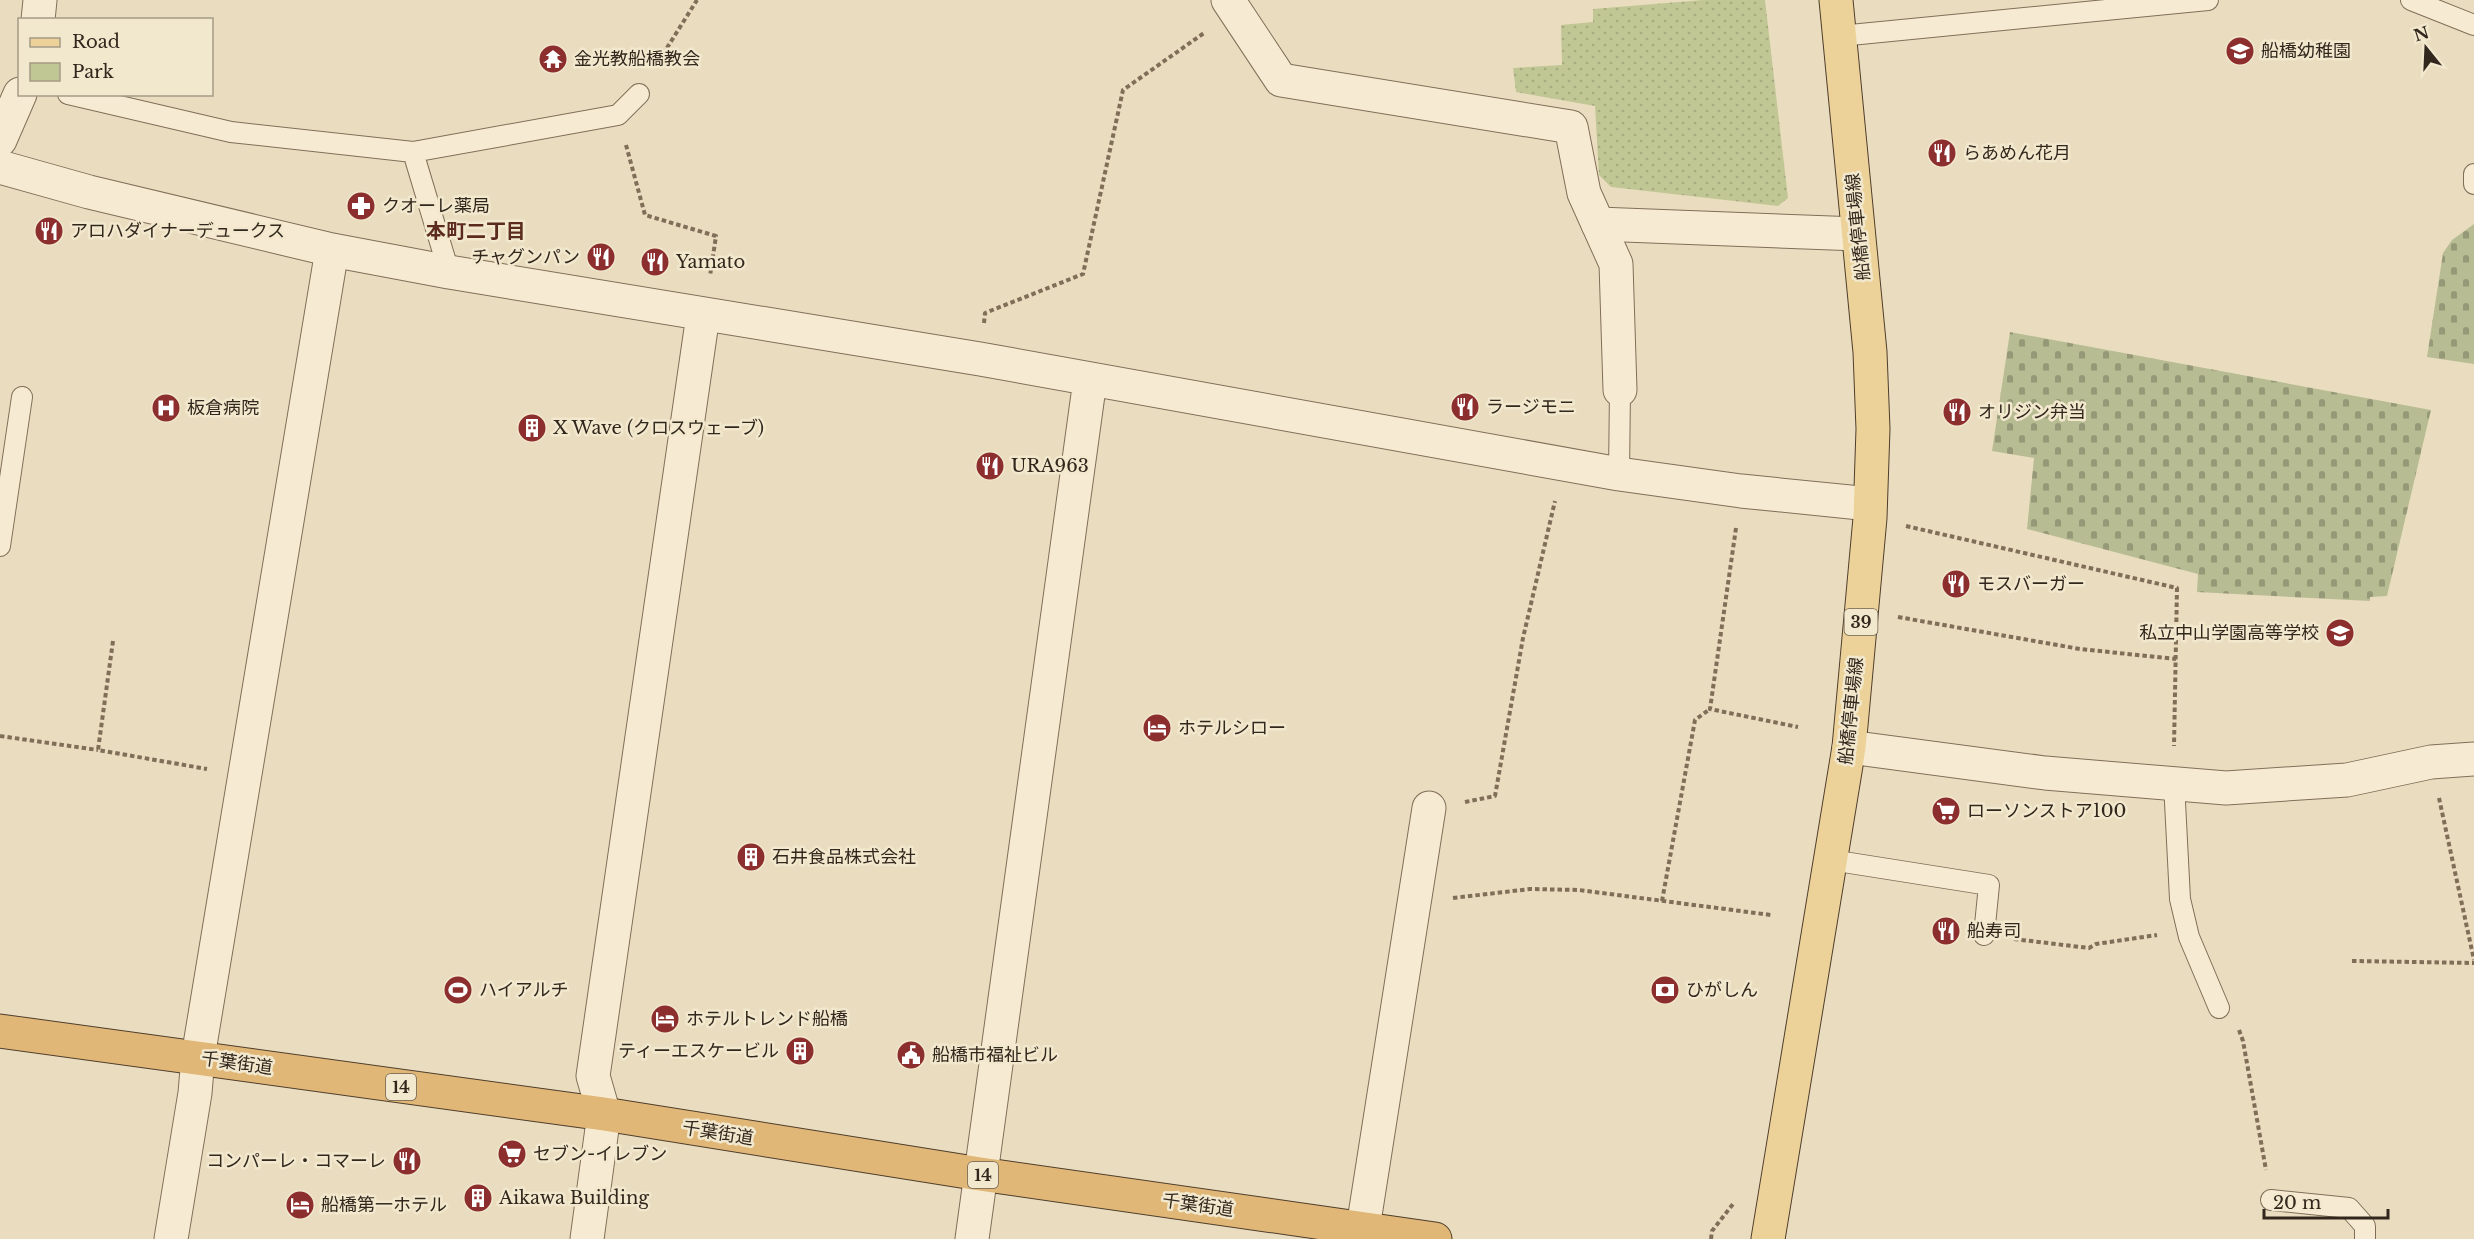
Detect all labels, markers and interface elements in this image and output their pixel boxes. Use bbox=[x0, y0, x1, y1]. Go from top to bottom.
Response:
legend bbox=[18, 18, 213, 96]
north arrow bbox=[2396, 18, 2456, 78]
text: N bbox=[2411, 22, 2432, 46]
text: Road bbox=[72, 31, 120, 53]
school or university icon: 船橋幼稚園 bbox=[2224, 35, 2256, 67]
place label: 船橋幼稚園 bbox=[2261, 40, 2351, 62]
temple icon: 金光教船橋教会 bbox=[537, 43, 569, 75]
place label: 金光教船橋教会 bbox=[574, 48, 700, 70]
text: Park bbox=[72, 61, 114, 83]
restaurant icon: らあめん花月 bbox=[1926, 137, 1958, 169]
place label: らあめん花月 bbox=[1963, 142, 2071, 164]
street label: 船橋停車場線 bbox=[1841, 172, 1875, 282]
pharmacy icon: クオーレ薬局 bbox=[345, 190, 377, 222]
place label: クオーレ薬局 bbox=[382, 195, 490, 217]
restaurant icon: アロハダイナーデュークス bbox=[33, 215, 65, 247]
district label: 本町二丁目 bbox=[426, 219, 526, 243]
place label: アロハダイナーデュークス bbox=[70, 220, 285, 242]
restaurant icon: チャグンパン bbox=[585, 241, 617, 273]
place label: チャグンパン bbox=[471, 246, 580, 268]
restaurant icon: Yamato bbox=[639, 246, 671, 278]
place label: Yamato bbox=[675, 251, 745, 273]
restaurant icon: ラージモニ bbox=[1449, 391, 1481, 423]
hospital icon: 板倉病院 bbox=[150, 392, 182, 424]
place label: ラージモニ bbox=[1486, 396, 1576, 418]
restaurant icon: オリジン弁当 bbox=[1941, 396, 1973, 428]
place label: 板倉病院 bbox=[187, 397, 259, 419]
place label: オリジン弁当 bbox=[1978, 401, 2086, 423]
building icon: X Wave (クロスウェーブ) bbox=[516, 412, 548, 444]
place label: X Wave (クロスウェーブ) bbox=[553, 417, 764, 439]
restaurant icon: URA963 bbox=[974, 450, 1006, 482]
place label: URA963 bbox=[1011, 455, 1089, 477]
restaurant icon: モスバーガー bbox=[1940, 568, 1972, 600]
place label: モスバーガー bbox=[1977, 573, 2085, 595]
road number: 39 bbox=[1844, 609, 1878, 635]
school or university icon: 私立中山学園高等学校 bbox=[2324, 617, 2356, 649]
place label: 私立中山学園高等学校 bbox=[2139, 622, 2319, 644]
street label: 船橋停車場線 bbox=[1834, 656, 1868, 766]
hotel icon: ホテルシロー bbox=[1141, 712, 1173, 744]
place label: ホテルシロー bbox=[1178, 717, 1286, 739]
supermarket icon: ローソンストア100 bbox=[1930, 795, 1962, 827]
place label: ローソンストア100 bbox=[1967, 800, 2126, 822]
building icon: 石井食品株式会社 bbox=[735, 841, 767, 873]
place label: 石井食品株式会社 bbox=[772, 846, 916, 868]
restaurant icon: 船寿司 bbox=[1930, 915, 1962, 947]
place label: 船寿司 bbox=[1967, 920, 2021, 942]
sports icon: ハイアルチ bbox=[442, 974, 474, 1006]
bank icon: ひがしん bbox=[1649, 974, 1681, 1006]
place label: ハイアルチ bbox=[479, 979, 568, 1001]
place label: ひがしん bbox=[1686, 979, 1758, 1001]
hotel icon: ホテルトレンド船橋 bbox=[649, 1003, 681, 1035]
place label: ホテルトレンド船橋 bbox=[686, 1008, 848, 1030]
building icon: ティーエスケービル bbox=[784, 1035, 816, 1067]
public building icon: 船橋市福祉ビル bbox=[895, 1039, 927, 1071]
place label: ティーエスケービル bbox=[618, 1040, 779, 1062]
place label: 船橋市福祉ビル bbox=[932, 1044, 1058, 1066]
street label: 千葉街道 bbox=[200, 1047, 274, 1079]
road number: 14 bbox=[386, 1074, 416, 1100]
street label: 千葉街道 bbox=[681, 1117, 755, 1149]
supermarket icon: セブン-イレブン bbox=[496, 1138, 528, 1170]
place label: セブン-イレブン bbox=[533, 1143, 667, 1165]
restaurant icon: コンパーレ・コマーレ bbox=[391, 1145, 423, 1177]
place label: コンパーレ・コマーレ bbox=[206, 1150, 386, 1172]
road number: 14 bbox=[968, 1162, 998, 1188]
building icon: Aikawa Building bbox=[462, 1182, 494, 1214]
scale bar bbox=[2264, 1182, 2388, 1220]
place label: Aikawa Building bbox=[498, 1187, 649, 1209]
hotel icon: 船橋第一ホテル bbox=[284, 1189, 316, 1221]
street label: 千葉街道 bbox=[1161, 1189, 1235, 1221]
text: 20 m bbox=[2273, 1192, 2321, 1214]
place label: 船橋第一ホテル bbox=[321, 1194, 447, 1216]

